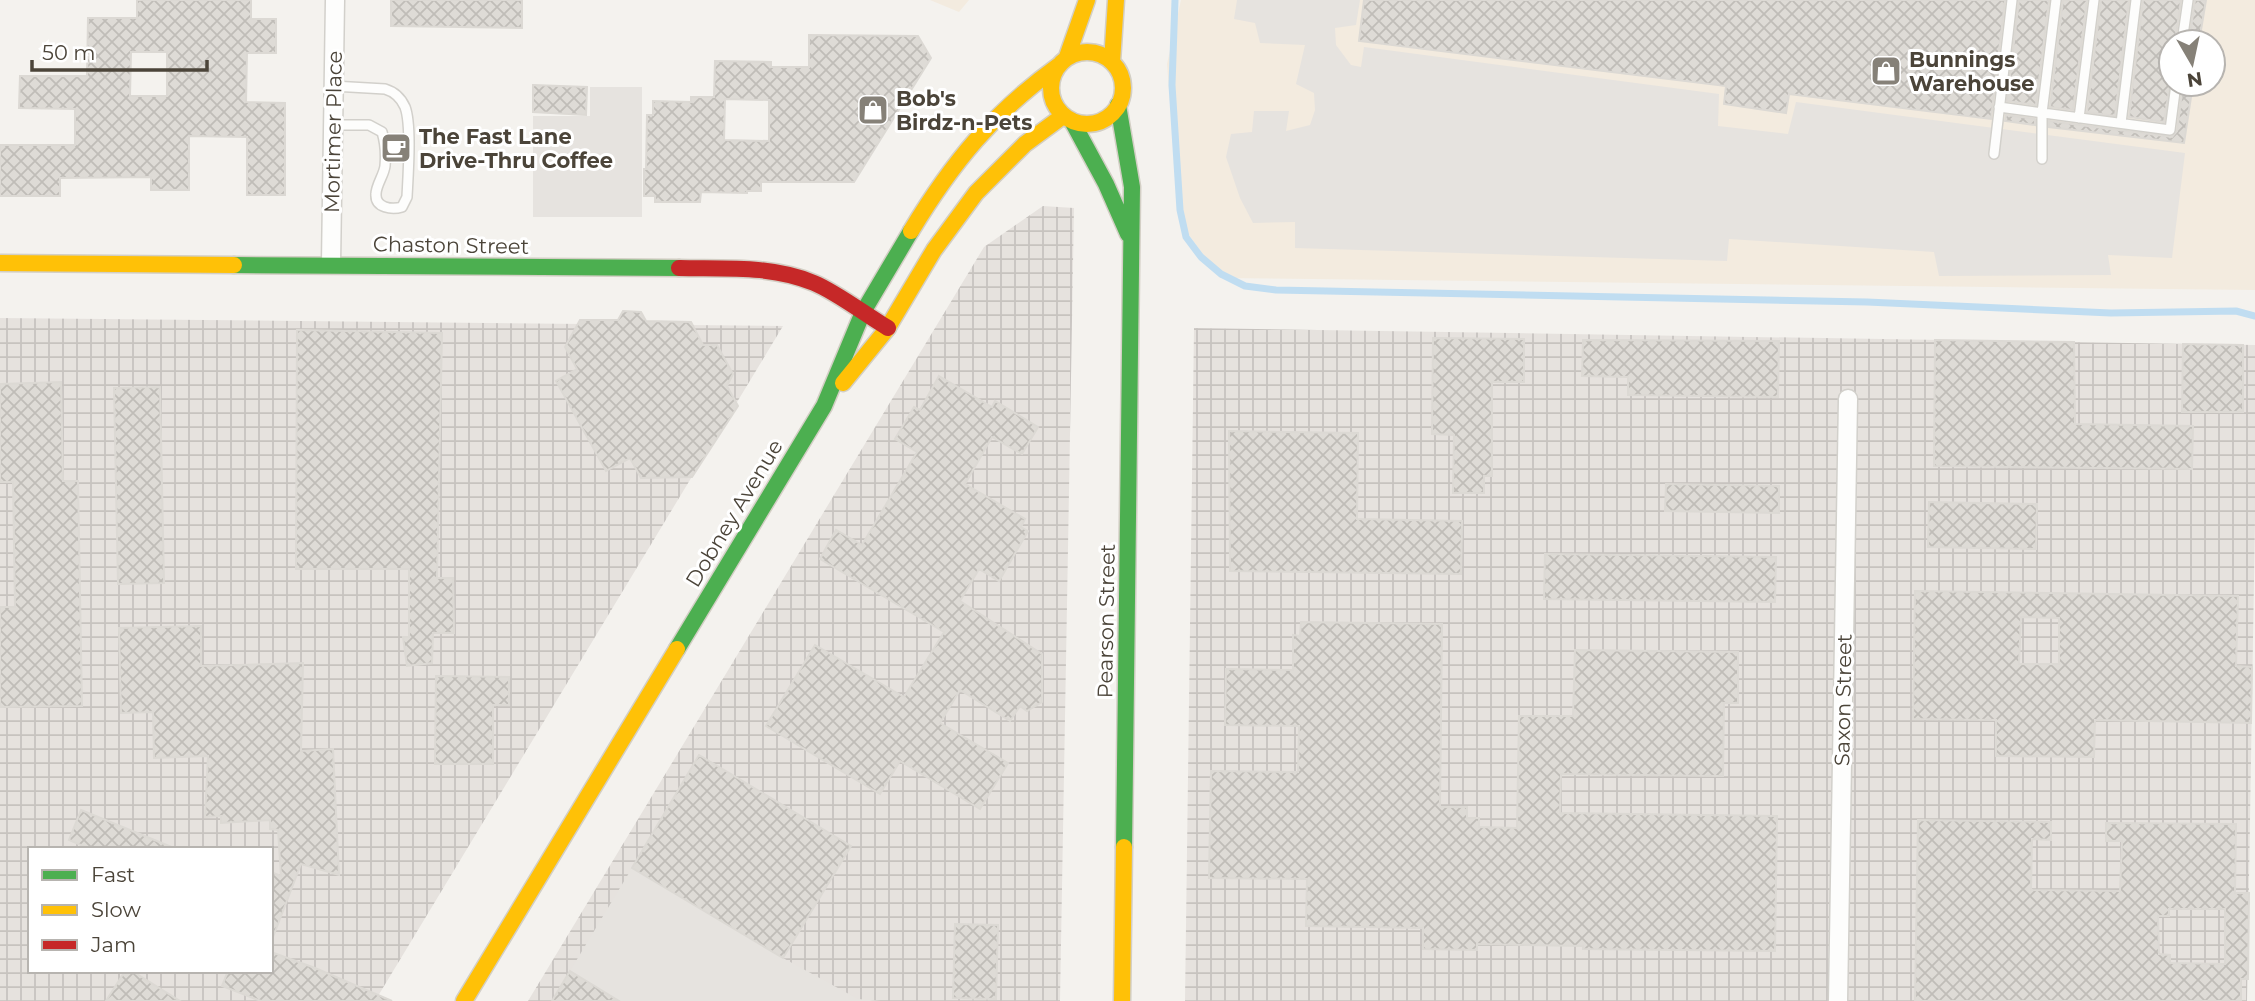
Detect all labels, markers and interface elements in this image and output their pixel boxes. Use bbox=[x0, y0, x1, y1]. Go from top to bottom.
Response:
scale bar bbox=[32, 28, 206, 72]
north arrow bbox=[2157, 28, 2227, 98]
text: 50 m bbox=[42, 40, 96, 65]
place label: Bunnings Warehouse bbox=[1909, 47, 2035, 96]
street label: Mortimer Place bbox=[319, 51, 347, 213]
shop icon: Bunnings Warehouse bbox=[1869, 54, 1903, 88]
text: N bbox=[2185, 67, 2204, 92]
place label: Bob's Birdz-n-Pets bbox=[896, 86, 1032, 135]
shop icon: Bob's Birdz-n-Pets bbox=[856, 93, 890, 127]
place label: The Fast Lane Drive-Thru Coffee bbox=[419, 124, 613, 173]
cafe icon: The Fast Lane Drive-Thru Coffee bbox=[379, 131, 413, 165]
street label: Chaston Street bbox=[373, 231, 529, 259]
street label: Dobney Avenue bbox=[680, 435, 788, 591]
street label: Pearson Street bbox=[1092, 544, 1120, 698]
street label: Saxon Street bbox=[1829, 634, 1857, 766]
legend bbox=[28, 847, 273, 973]
text: Fast bbox=[91, 862, 135, 887]
text: Slow bbox=[91, 897, 141, 922]
text: Jam bbox=[90, 932, 136, 957]

